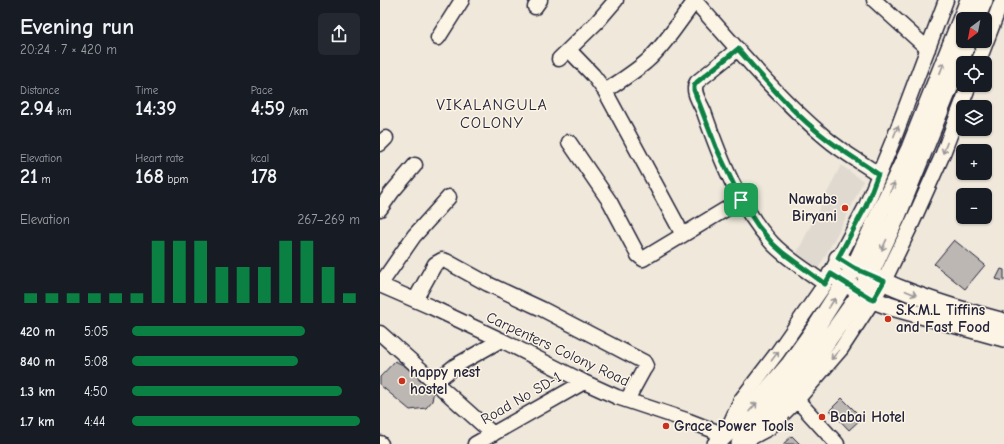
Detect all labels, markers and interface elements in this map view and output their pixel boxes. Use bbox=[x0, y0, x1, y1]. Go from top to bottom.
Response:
north arrow bbox=[956, 12, 992, 48]
map controls bbox=[956, 12, 992, 224]
button: share bbox=[318, 13, 360, 55]
text: Evening run bbox=[20, 14, 134, 40]
text: 20:24 · 7 × 420 m bbox=[20, 42, 117, 57]
button: locate bbox=[956, 56, 992, 92]
one-way arrow bbox=[938, 63, 946, 75]
text: Distance bbox=[20, 84, 59, 97]
text: Time bbox=[135, 84, 158, 97]
text: Pace bbox=[251, 84, 273, 97]
district label: VIKALANGULA COLONY bbox=[436, 96, 548, 132]
text: 2.94 bbox=[20, 97, 53, 120]
text: 14:39 bbox=[135, 97, 177, 120]
text: 4:59 bbox=[251, 97, 285, 120]
button: layers bbox=[956, 100, 992, 136]
text: km bbox=[53, 105, 72, 118]
text: /km bbox=[285, 105, 308, 118]
one-way arrow bbox=[893, 126, 900, 138]
one-way arrow bbox=[941, 141, 949, 153]
button: + bbox=[956, 144, 992, 180]
text: Elevation bbox=[20, 152, 62, 165]
text: Heart rate bbox=[135, 152, 184, 165]
text: kcal bbox=[251, 152, 269, 165]
text: 21 bbox=[20, 165, 38, 188]
text: 168 bbox=[135, 165, 164, 188]
text: 178 bbox=[251, 165, 277, 188]
text: m bbox=[38, 173, 51, 186]
text: bpm bbox=[164, 173, 188, 186]
one-way arrow bbox=[889, 182, 896, 194]
pin bbox=[724, 183, 758, 217]
button: − bbox=[956, 188, 992, 224]
icon: arrive bbox=[730, 189, 752, 211]
place label: Nawabs Biryani bbox=[788, 190, 837, 225]
marker: Nawabs Biryani bbox=[840, 203, 850, 213]
text: Elevation bbox=[20, 212, 70, 227]
text: 267–269 m bbox=[297, 212, 360, 227]
one-way arrow bbox=[880, 239, 887, 251]
one-way arrow bbox=[905, 289, 917, 297]
one-way arrow bbox=[828, 298, 836, 309]
place label: S.K.M.L Tiffins and Fast Food bbox=[896, 301, 990, 336]
street label: Carpenters Colony Road bbox=[483, 308, 633, 390]
marker: S.K.M.L Tiffins and Fast Food bbox=[883, 314, 893, 324]
text: 420 m bbox=[20, 324, 55, 339]
text: 5:05 bbox=[84, 324, 108, 339]
one-way arrow bbox=[771, 350, 779, 361]
one-way arrow bbox=[831, 350, 840, 360]
text: 840 m bbox=[20, 354, 55, 369]
text: 5:08 bbox=[84, 354, 108, 369]
place label: happy nest hostel bbox=[410, 363, 481, 398]
street label: Road No SD-1 bbox=[478, 368, 564, 428]
marker: happy nest hostel bbox=[397, 376, 407, 386]
text: 1.3 km bbox=[20, 384, 55, 399]
text: 4:50 bbox=[84, 384, 108, 399]
one-way arrow bbox=[749, 401, 758, 412]
place label: Babai Hotel bbox=[830, 408, 905, 426]
marker: Babai Hotel bbox=[817, 412, 827, 422]
text: 1.7 km bbox=[20, 414, 55, 429]
text: 4:44 bbox=[84, 414, 105, 429]
place label: Grace Power Tools bbox=[674, 417, 794, 435]
marker: Grace Power Tools bbox=[661, 421, 671, 431]

